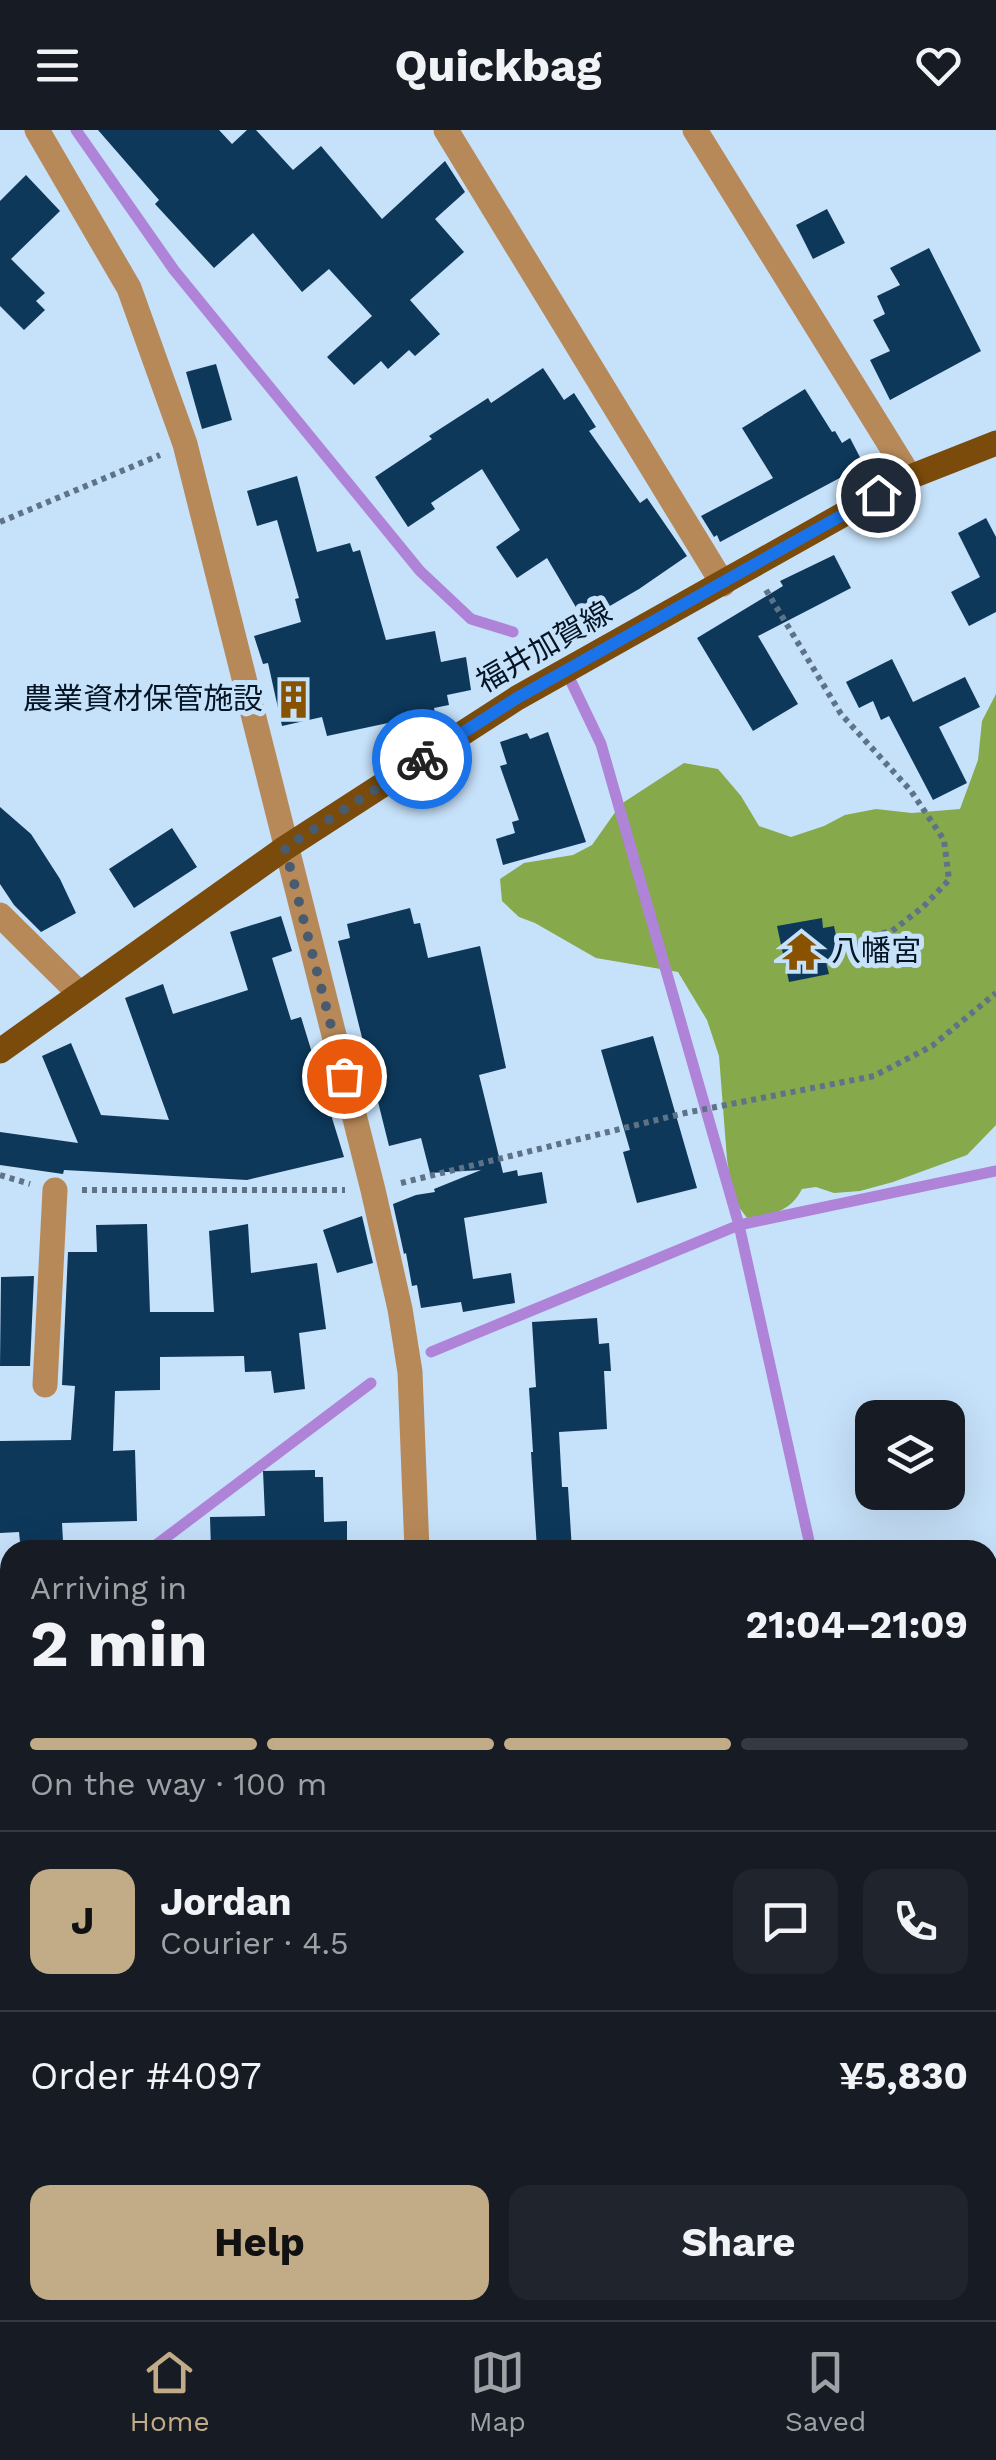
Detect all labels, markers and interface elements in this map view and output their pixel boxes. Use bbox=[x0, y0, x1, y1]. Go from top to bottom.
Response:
icon: menu bbox=[30, 38, 85, 93]
icon: heart bbox=[911, 38, 966, 93]
text: Quickbag bbox=[394, 39, 602, 92]
pin bbox=[836, 453, 921, 538]
icon: home bbox=[851, 468, 906, 523]
street label: 福井加賀線 bbox=[470, 594, 617, 699]
building icon: 農業資材保管施設 bbox=[272, 678, 314, 720]
place label: 農業資材保管施設 bbox=[23, 681, 263, 716]
courier bbox=[372, 709, 472, 809]
icon: bike bbox=[395, 732, 450, 787]
temple icon: 八幡宮 bbox=[780, 930, 822, 972]
place label: 八幡宮 bbox=[831, 933, 921, 968]
pin bbox=[302, 1034, 387, 1119]
icon: bag bbox=[317, 1049, 372, 1104]
map controls bbox=[855, 1400, 965, 1510]
button: layers bbox=[855, 1400, 965, 1510]
text: Arriving in bbox=[30, 1569, 187, 1607]
text: 21:04–21:09 bbox=[746, 1603, 968, 1647]
text: 2 min bbox=[30, 1606, 208, 1682]
text: On the way · 100 m bbox=[30, 1765, 327, 1803]
button: chat bbox=[733, 1869, 838, 1974]
button: phone bbox=[863, 1869, 968, 1974]
text: Jordan bbox=[160, 1880, 292, 1924]
text: J bbox=[71, 1899, 94, 1943]
text: Courier · 4.5 bbox=[160, 1924, 349, 1962]
text: Order #4097 bbox=[30, 2054, 262, 2098]
text: ¥5,830 bbox=[839, 2054, 968, 2098]
button: Help bbox=[30, 2185, 489, 2300]
button: Share bbox=[509, 2185, 968, 2300]
tab: Home bbox=[130, 2345, 210, 2438]
tab: Map bbox=[469, 2345, 526, 2438]
tab: Saved bbox=[785, 2345, 866, 2438]

